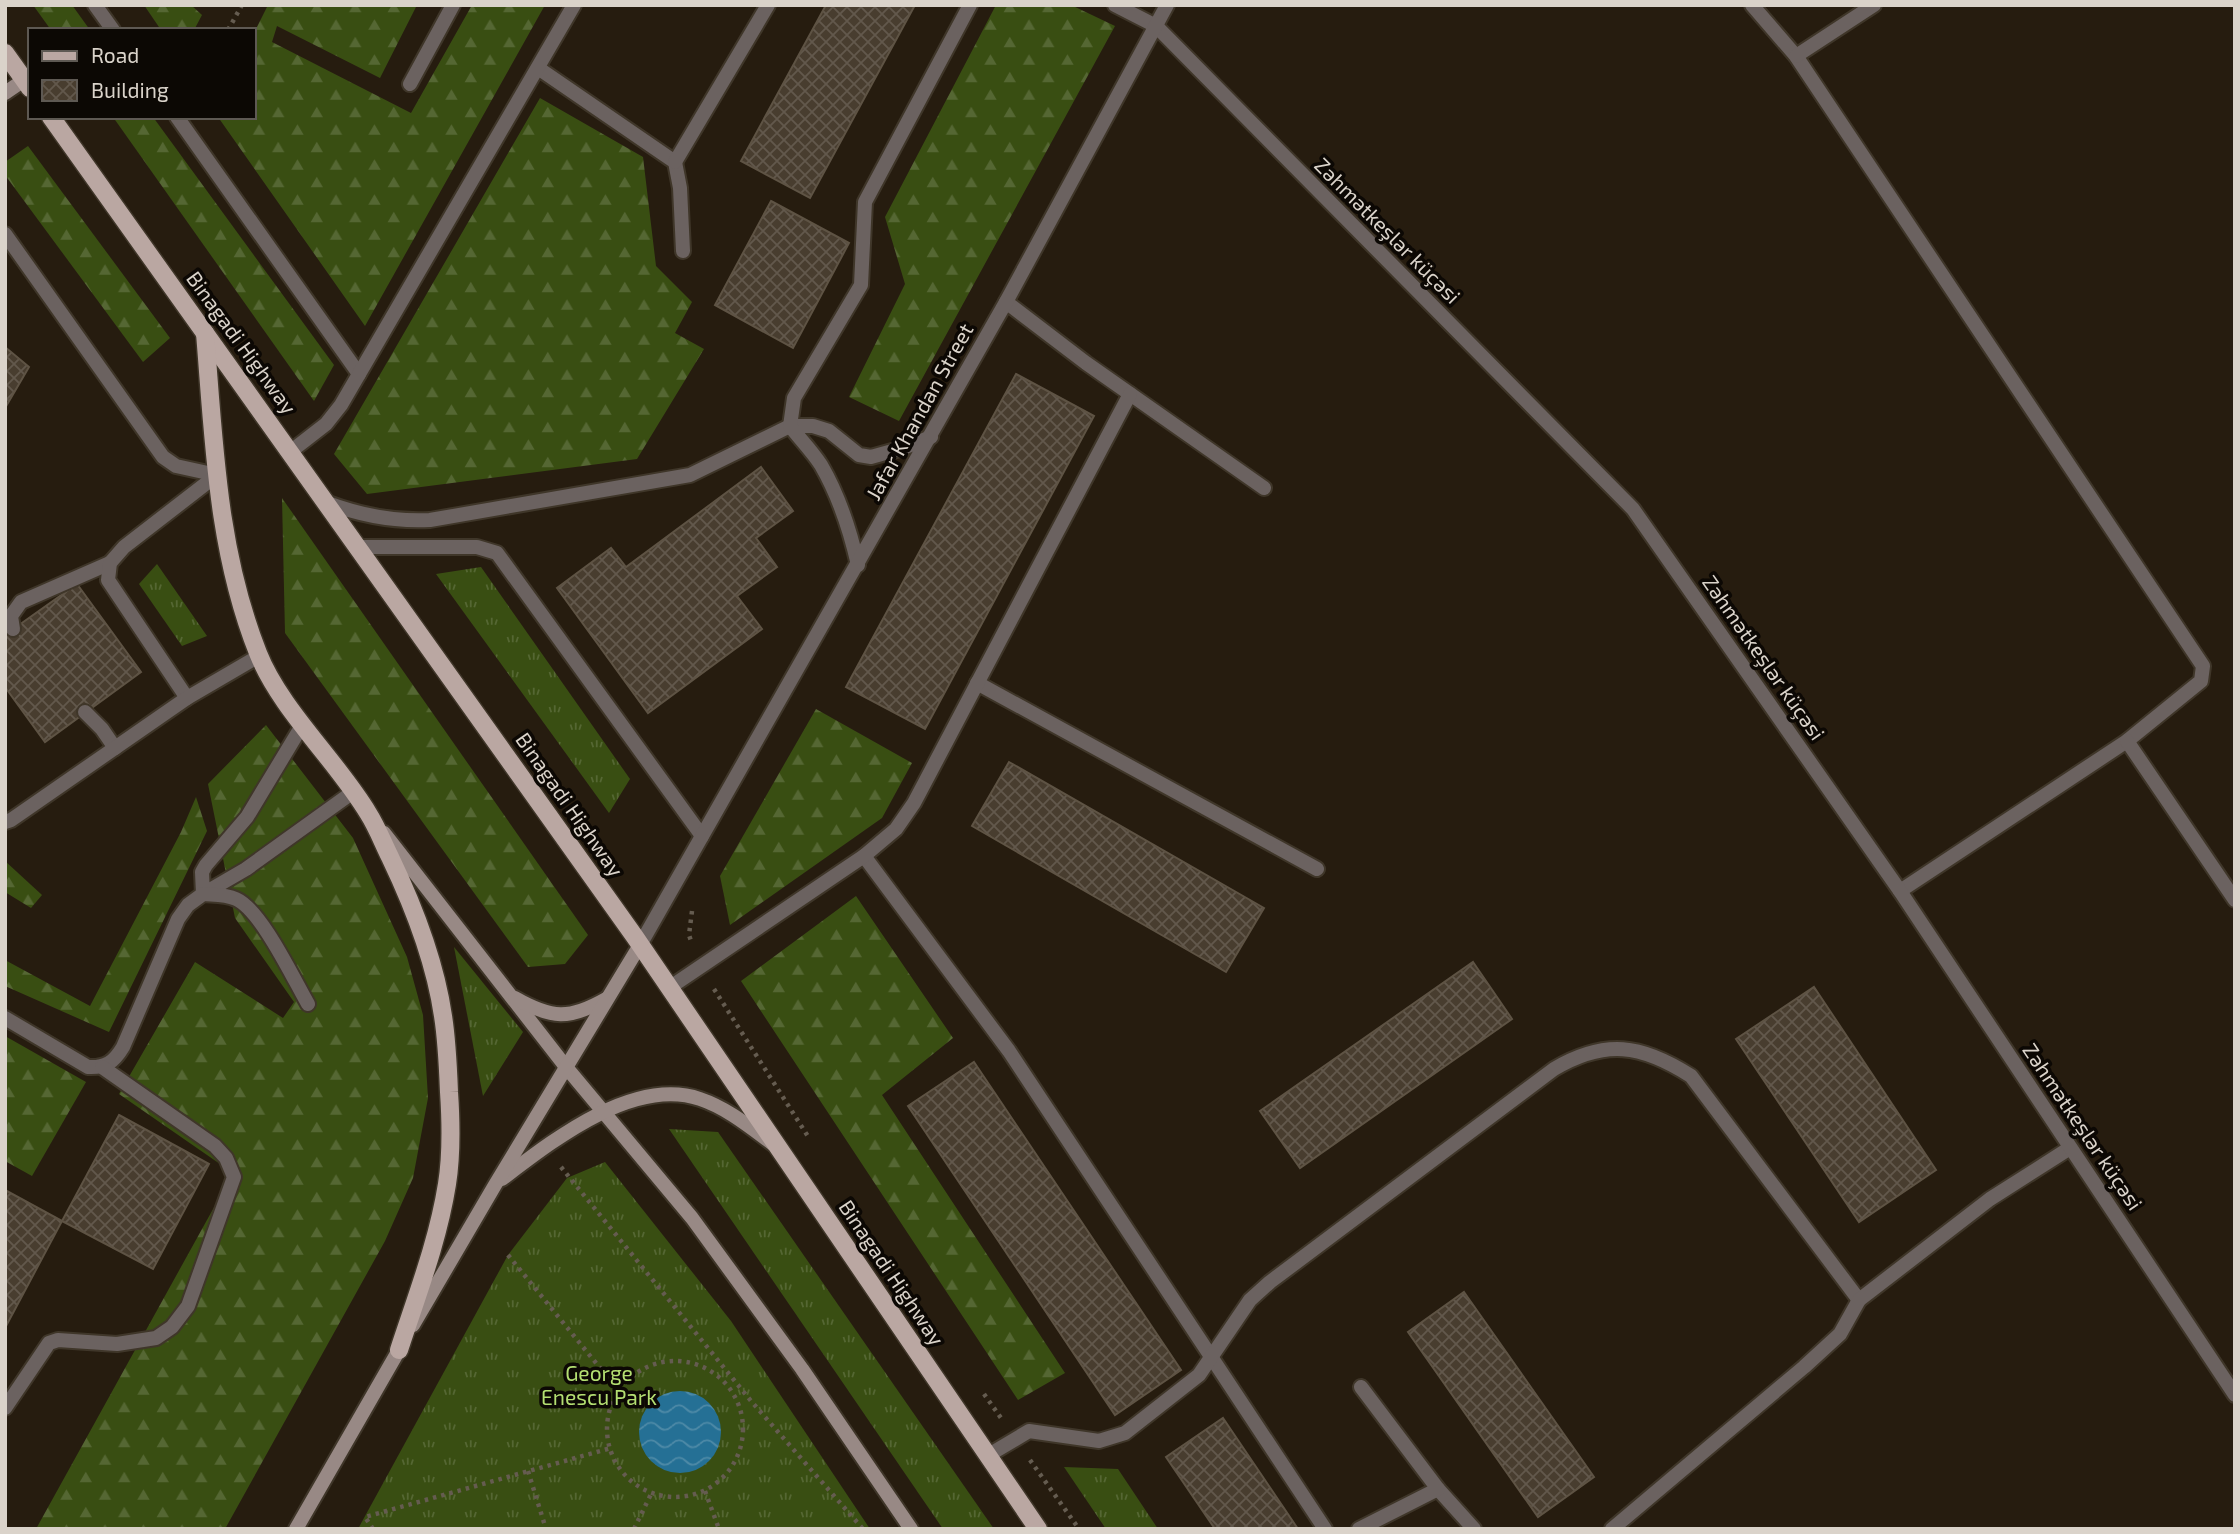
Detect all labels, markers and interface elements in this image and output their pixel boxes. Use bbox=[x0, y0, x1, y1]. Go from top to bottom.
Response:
legend bbox=[28, 28, 256, 119]
text: Road bbox=[91, 42, 139, 67]
text: Building bbox=[91, 77, 169, 102]
street label: Zəhmətkeşlər küçəsi bbox=[1309, 152, 1466, 309]
street label: Binagadi Highway bbox=[182, 266, 302, 418]
street label: Jafar Khandan Street bbox=[860, 319, 978, 504]
street label: Zəhmətkeşlər küçəsi bbox=[1696, 570, 1831, 746]
street label: Binagadi Highway bbox=[511, 727, 629, 881]
street label: Zəhmətkeşlər küçəsi bbox=[2017, 1038, 2148, 1215]
street label: Binagadi Highway bbox=[834, 1195, 950, 1350]
park label: George Enescu Park bbox=[541, 1360, 657, 1409]

